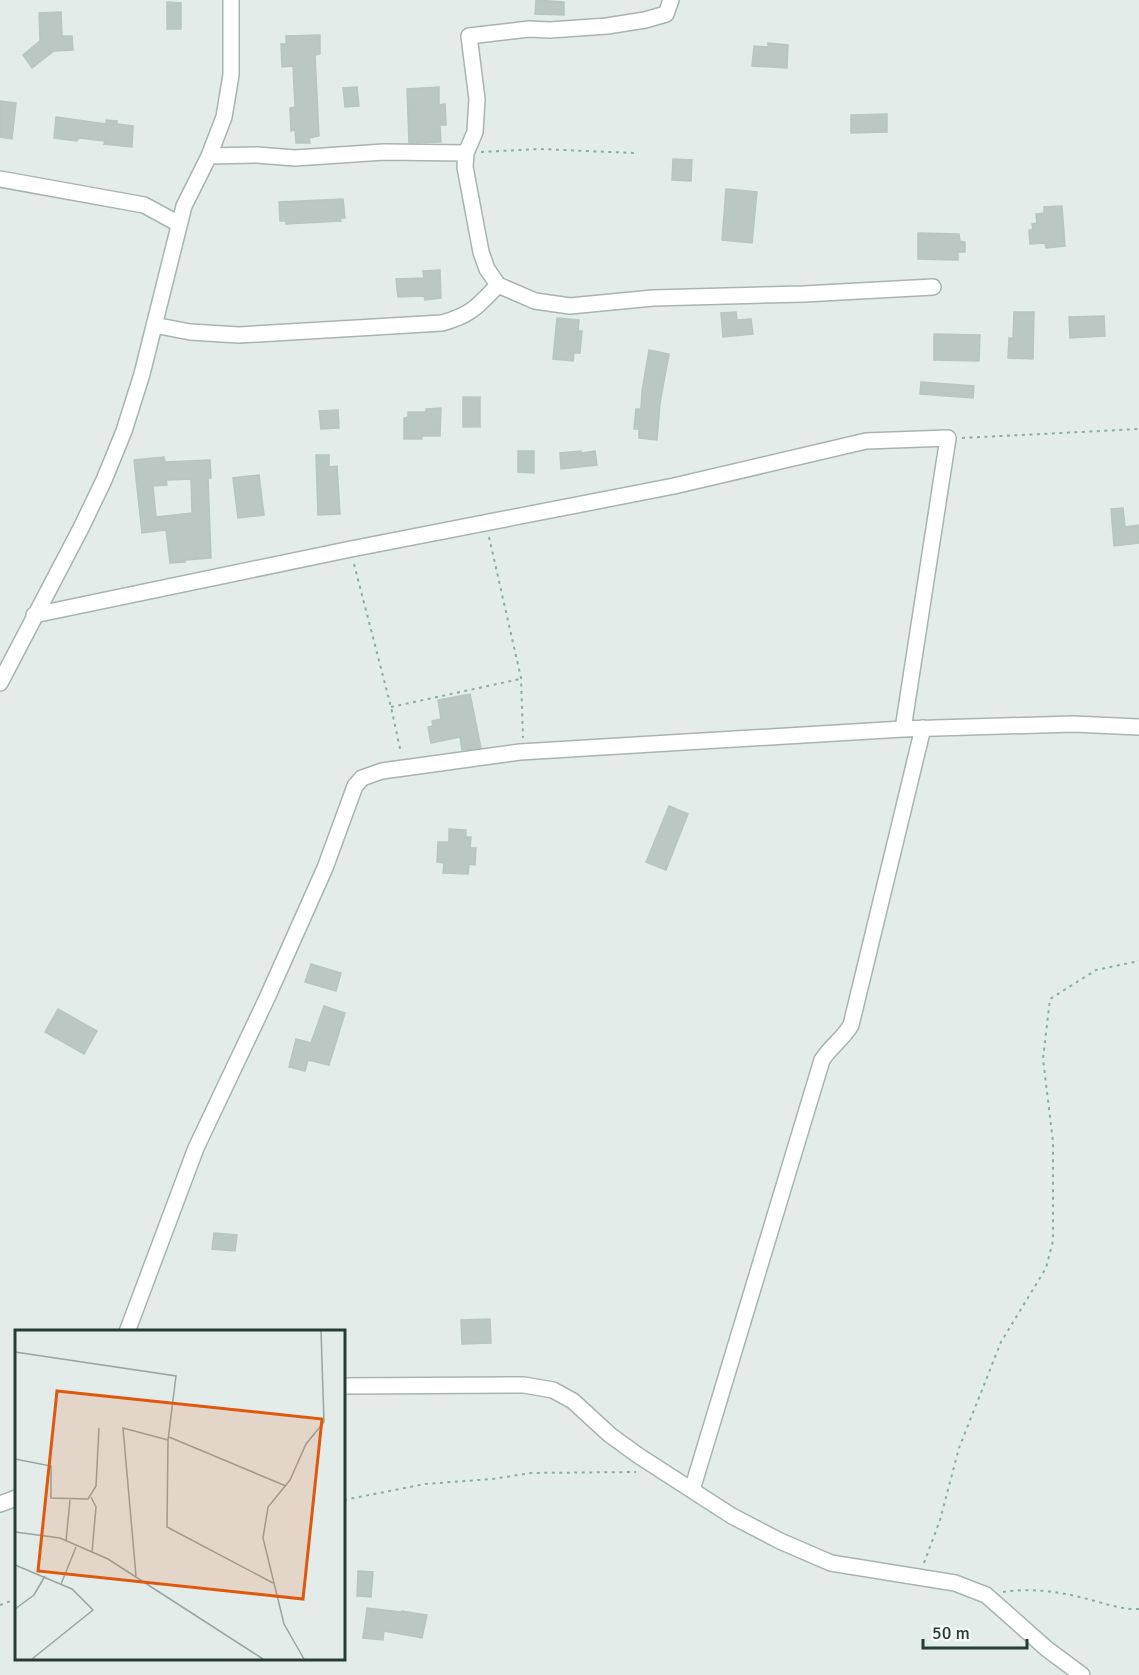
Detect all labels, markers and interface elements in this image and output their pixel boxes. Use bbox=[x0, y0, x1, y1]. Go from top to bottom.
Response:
inset map bbox=[15, 1330, 345, 1660]
scale bar bbox=[923, 1612, 1026, 1650]
text: 50 m bbox=[932, 1622, 970, 1644]

